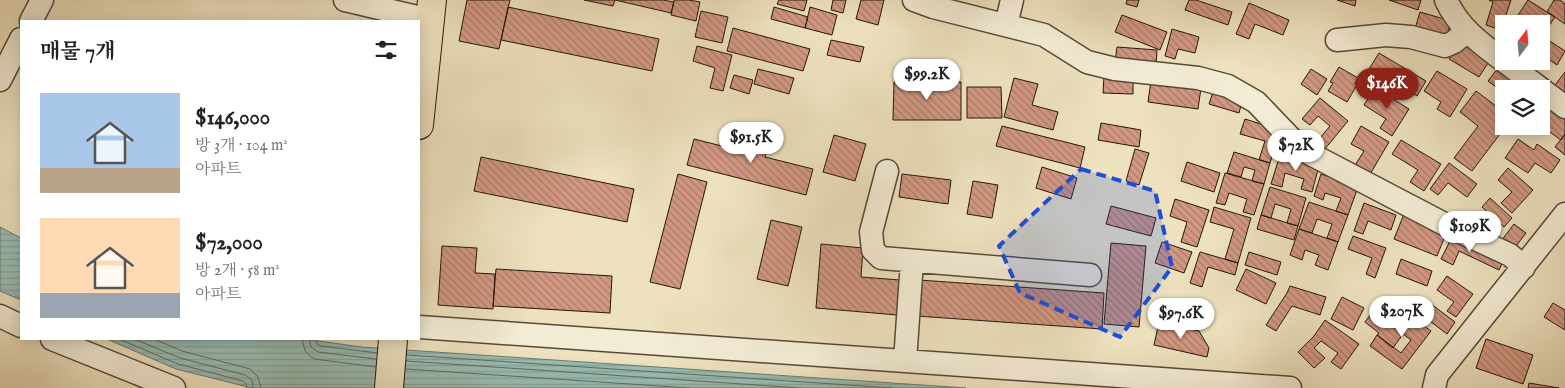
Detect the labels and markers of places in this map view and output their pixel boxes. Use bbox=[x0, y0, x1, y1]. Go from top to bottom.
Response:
pin: $99.2K bbox=[886, 58, 968, 101]
pin: $146K bbox=[1352, 68, 1422, 110]
pin: $91.5K bbox=[710, 121, 792, 164]
pin: $72K bbox=[1266, 130, 1326, 172]
pin: $109K bbox=[1435, 210, 1505, 253]
pin: $207K bbox=[1367, 296, 1437, 338]
pin: $97.6K bbox=[1140, 298, 1222, 340]

